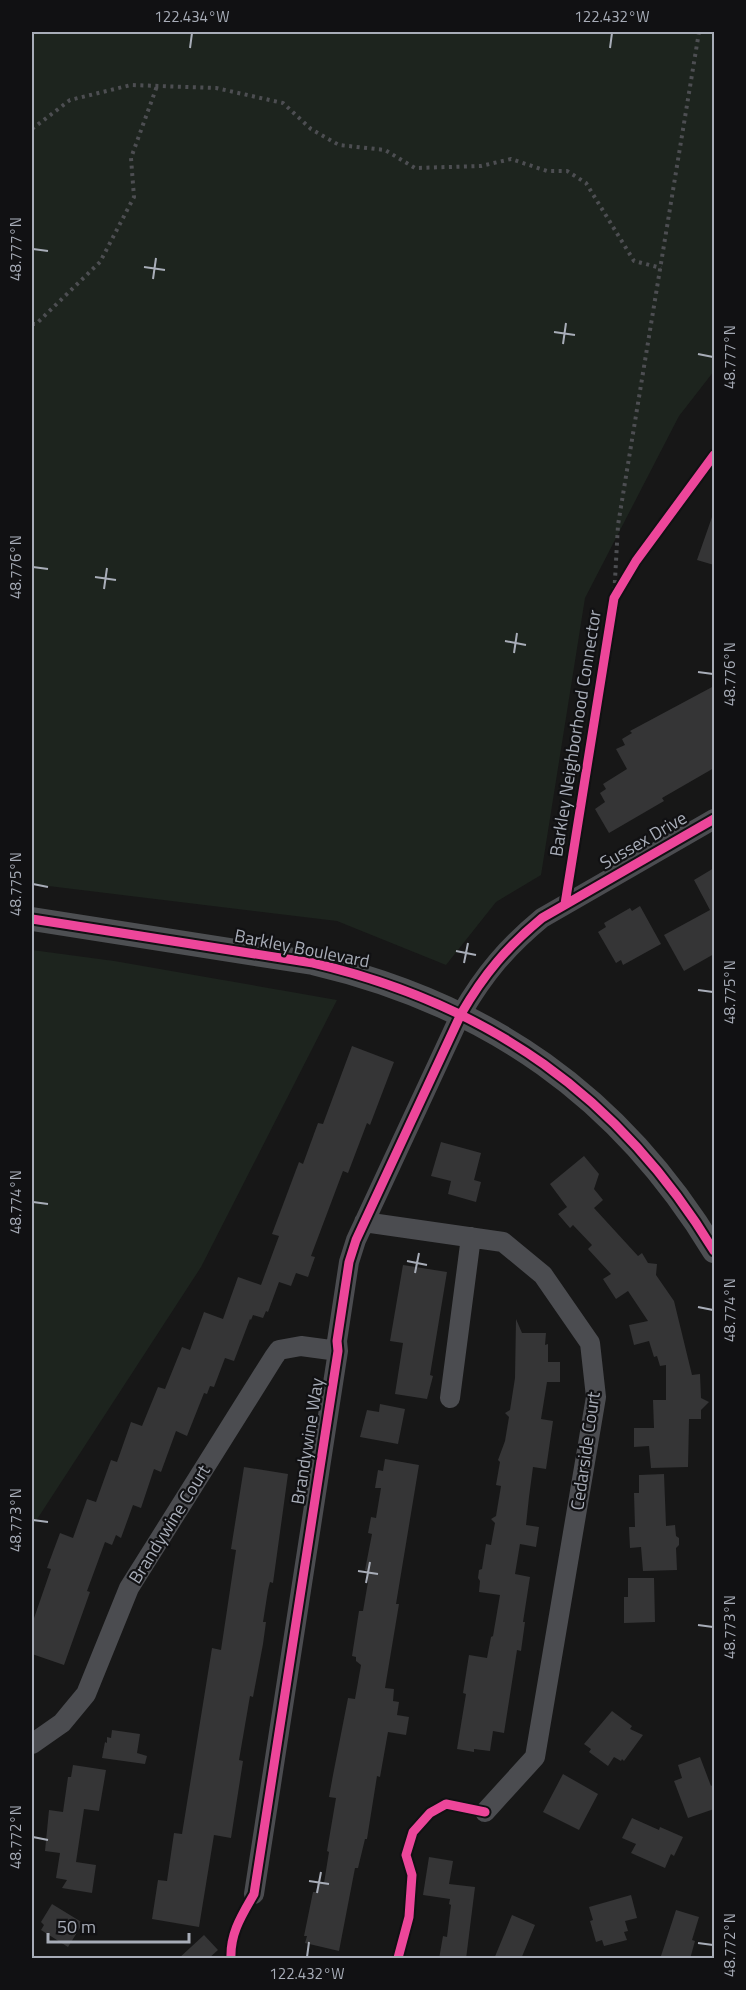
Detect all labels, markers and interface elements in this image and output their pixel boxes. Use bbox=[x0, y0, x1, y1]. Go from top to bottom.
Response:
text: 122.434°W bbox=[154, 5, 230, 28]
text: 122.432°W bbox=[574, 5, 650, 28]
text: 48.777°N bbox=[4, 217, 27, 281]
text: 48.777°N bbox=[718, 325, 741, 389]
text: 48.776°N bbox=[4, 535, 27, 599]
street label: Barkley Neighborhood Connector bbox=[542, 608, 608, 858]
text: 48.776°N bbox=[718, 642, 741, 706]
street label: Sussex Drive bbox=[594, 804, 692, 876]
text: 48.775°N bbox=[4, 852, 27, 916]
street label: Barkley Boulevard bbox=[232, 922, 372, 974]
text: 48.775°N bbox=[718, 960, 741, 1024]
text: 48.774°N bbox=[4, 1170, 27, 1234]
text: 48.774°N bbox=[718, 1278, 741, 1342]
street label: Brandywine Way bbox=[284, 1375, 330, 1506]
street label: Cedarside Court bbox=[563, 1389, 607, 1512]
street label: Brandywine Court bbox=[122, 1459, 217, 1589]
text: 48.773°N bbox=[4, 1488, 27, 1552]
text: 48.773°N bbox=[718, 1595, 741, 1659]
text: 48.772°N bbox=[4, 1805, 27, 1869]
scale bar bbox=[48, 1906, 189, 1944]
text: 50 m bbox=[57, 1913, 96, 1940]
text: 48.772°N bbox=[718, 1913, 741, 1977]
text: 122.432°W bbox=[269, 1962, 345, 1985]

